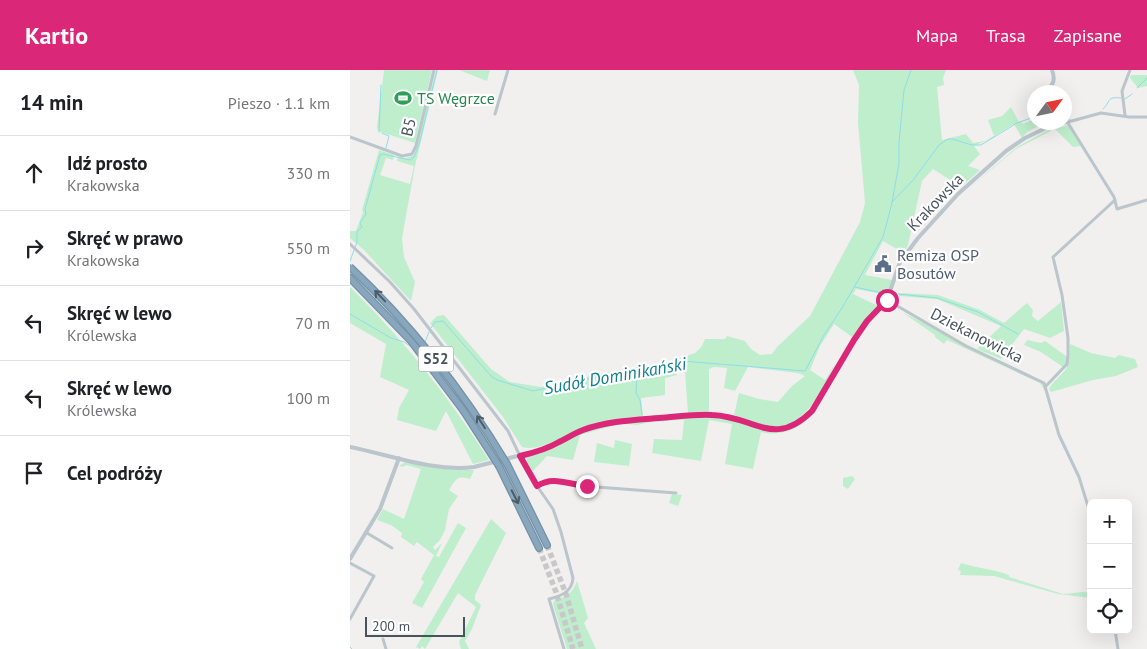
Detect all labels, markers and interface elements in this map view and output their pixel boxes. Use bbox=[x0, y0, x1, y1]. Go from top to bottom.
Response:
text: Kartio bbox=[25, 20, 88, 51]
text: Mapa bbox=[916, 24, 958, 47]
text: Trasa bbox=[986, 24, 1026, 47]
text: Zapisane bbox=[1054, 24, 1122, 47]
north arrow bbox=[1027, 85, 1072, 130]
sports icon: TS Węgrzce bbox=[393, 88, 413, 108]
place label: TS Węgrzce bbox=[417, 88, 495, 108]
text: 14 min bbox=[20, 89, 83, 116]
text: Pieszo · 1.1 km bbox=[228, 93, 330, 113]
street label: B5 bbox=[396, 116, 420, 138]
text: Idź prosto bbox=[67, 151, 147, 175]
icon: ahead bbox=[20, 159, 48, 187]
text: 330 m bbox=[287, 163, 330, 183]
street label: Krakowska bbox=[903, 169, 967, 235]
text: Krakowska bbox=[67, 175, 140, 195]
text: Skręć w prawo bbox=[67, 226, 183, 250]
icon: right bbox=[20, 234, 48, 262]
text: 550 m bbox=[287, 238, 330, 258]
place label: Remiza OSP Bosutów bbox=[897, 245, 979, 283]
text: Krakowska bbox=[67, 250, 140, 270]
public building icon: Remiza OSP Bosutów bbox=[873, 254, 893, 274]
route start bbox=[876, 289, 899, 312]
one-way arrow bbox=[374, 290, 386, 302]
text: Skręć w lewo bbox=[67, 301, 172, 325]
street label: Dziekanowicka bbox=[927, 303, 1027, 367]
icon: left bbox=[20, 309, 48, 337]
text: 70 m bbox=[295, 313, 330, 333]
text: Królewska bbox=[67, 325, 137, 345]
road number: S52 bbox=[418, 346, 454, 372]
water label: Sudół Dominikański bbox=[542, 351, 689, 399]
text: Skręć w lewo bbox=[67, 376, 172, 400]
icon: left bbox=[20, 384, 48, 412]
text: 100 m bbox=[287, 388, 330, 408]
text: Królewska bbox=[67, 400, 137, 420]
one-way arrow bbox=[476, 416, 486, 430]
icon: arrive bbox=[20, 459, 48, 487]
text: Cel podróży bbox=[67, 461, 162, 485]
route end bbox=[576, 475, 599, 498]
one-way arrow bbox=[510, 489, 520, 504]
map controls bbox=[1087, 499, 1132, 634]
button: + bbox=[1087, 499, 1132, 544]
button: − bbox=[1087, 544, 1132, 589]
button: locate bbox=[1087, 589, 1132, 634]
scale bar bbox=[365, 614, 465, 637]
text: 200 m bbox=[372, 617, 410, 635]

